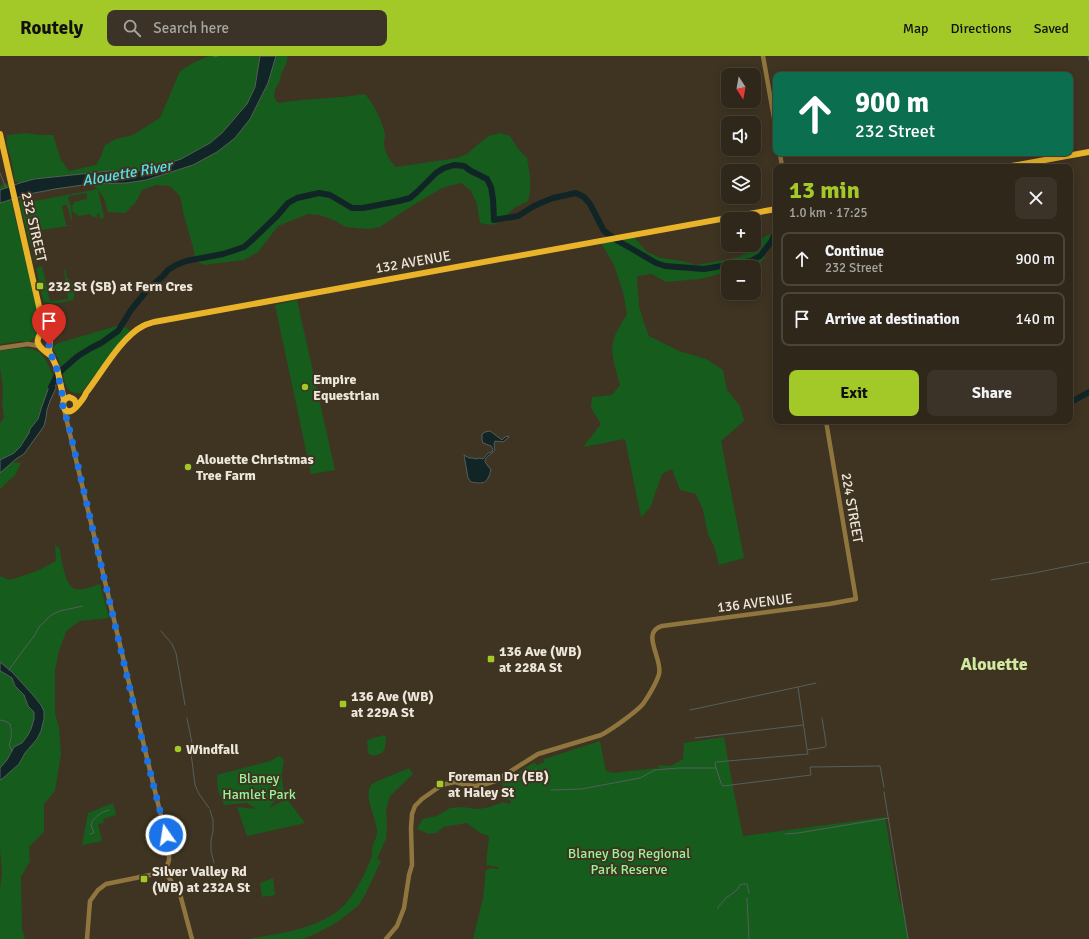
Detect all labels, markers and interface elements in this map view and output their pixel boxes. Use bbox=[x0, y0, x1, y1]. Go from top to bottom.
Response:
search box bbox=[107, 10, 387, 46]
text: Routely bbox=[20, 16, 83, 40]
icon: search bbox=[121, 17, 143, 39]
text: Search here bbox=[153, 19, 229, 37]
text: Map bbox=[903, 20, 929, 37]
text: Directions bbox=[951, 20, 1012, 37]
text: Saved bbox=[1034, 20, 1069, 37]
north arrow bbox=[721, 68, 761, 108]
map controls bbox=[721, 68, 761, 300]
text: 900 m bbox=[855, 86, 929, 120]
icon: ahead bbox=[789, 88, 841, 140]
button: sound bbox=[721, 116, 761, 156]
text: 232 Street bbox=[855, 120, 935, 142]
water label: Alouette River bbox=[81, 156, 176, 190]
button: layers bbox=[721, 164, 761, 204]
text: 13 min bbox=[789, 175, 860, 205]
button: close bbox=[1015, 177, 1057, 219]
street label: 232 STREET bbox=[18, 190, 50, 264]
text: 1.0 km · 17:25 bbox=[789, 205, 867, 221]
button: + bbox=[721, 212, 761, 252]
text: Continue bbox=[825, 242, 884, 260]
street label: 132 AVENUE bbox=[374, 247, 452, 277]
icon: ahead bbox=[791, 248, 813, 270]
text: 900 m bbox=[1015, 250, 1055, 268]
button: − bbox=[721, 260, 761, 300]
text: 232 Street bbox=[825, 260, 883, 276]
place label: 232 St (SB) at Fern Cres bbox=[48, 278, 193, 295]
marker: 232 St (SB) at Fern Cres bbox=[35, 281, 45, 291]
pin bbox=[32, 304, 66, 345]
icon: arrive bbox=[791, 308, 813, 330]
icon: arrive bbox=[38, 310, 60, 332]
text: Arrive at destination bbox=[825, 310, 960, 328]
text: 140 m bbox=[1015, 310, 1055, 328]
button: Exit bbox=[789, 370, 919, 416]
button: Share bbox=[927, 370, 1057, 416]
place label: Empire Equestrian bbox=[313, 371, 380, 404]
marker: Empire Equestrian bbox=[300, 382, 310, 392]
place label: Alouette Christmas Tree Farm bbox=[196, 451, 314, 484]
marker: Alouette Christmas Tree Farm bbox=[183, 462, 193, 472]
street label: 224 STREET bbox=[837, 471, 867, 545]
street label: 136 AVENUE bbox=[716, 590, 794, 616]
place label: 136 Ave (WB) at 228A St bbox=[499, 643, 582, 676]
district label: Alouette bbox=[960, 653, 1028, 675]
marker: 136 Ave (WB) at 228A St bbox=[486, 654, 496, 664]
place label: 136 Ave (WB) at 229A St bbox=[351, 688, 434, 721]
marker: 136 Ave (WB) at 229A St bbox=[338, 699, 348, 709]
place label: Windfall bbox=[186, 741, 240, 758]
marker: Windfall bbox=[173, 744, 183, 754]
place label: Foreman Dr (EB) at Haley St bbox=[448, 768, 549, 801]
park label: Blaney Hamlet Park bbox=[222, 770, 296, 803]
marker: Foreman Dr (EB) at Haley St bbox=[435, 779, 445, 789]
position arrow bbox=[145, 814, 187, 856]
park label: Blaney Bog Regional Park Reserve bbox=[568, 845, 690, 878]
place label: Silver Valley Rd (WB) at 232A St bbox=[152, 863, 251, 896]
marker: Silver Valley Rd (WB) at 232A St bbox=[139, 874, 149, 884]

